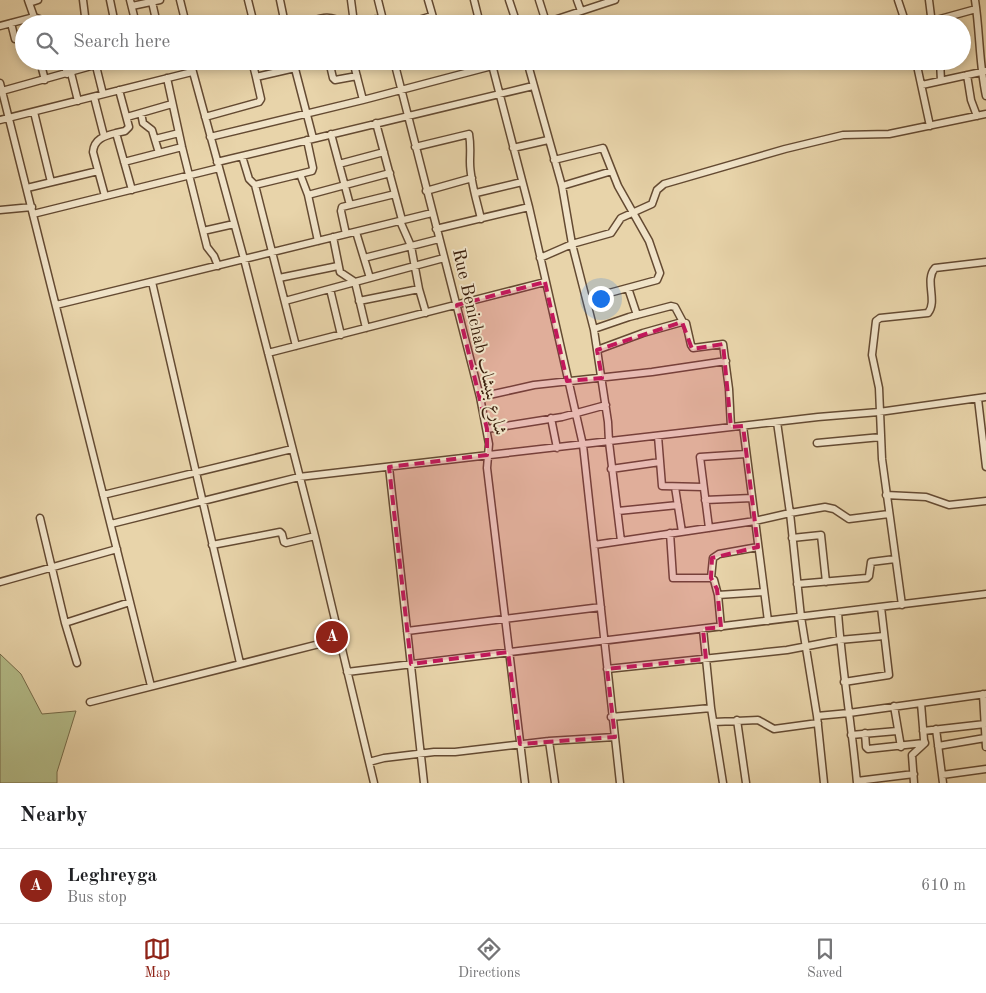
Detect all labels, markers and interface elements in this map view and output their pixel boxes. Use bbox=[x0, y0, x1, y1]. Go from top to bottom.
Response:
search box bbox=[15, 15, 971, 70]
icon: search bbox=[33, 29, 61, 57]
text: Search here bbox=[73, 33, 170, 52]
street label: Rue Benichab شارع بنيشاب bbox=[444, 247, 509, 438]
your location bbox=[588, 286, 614, 312]
pin: A bbox=[316, 618, 348, 656]
text: Nearby bbox=[20, 805, 88, 826]
text: Leghreyga bbox=[67, 867, 157, 886]
text: A bbox=[30, 878, 42, 894]
text: 610 m bbox=[921, 878, 966, 894]
text: Bus stop bbox=[67, 890, 127, 906]
tab: Map bbox=[143, 935, 171, 982]
tab: Directions bbox=[458, 935, 520, 982]
tab: Saved bbox=[807, 935, 843, 982]

